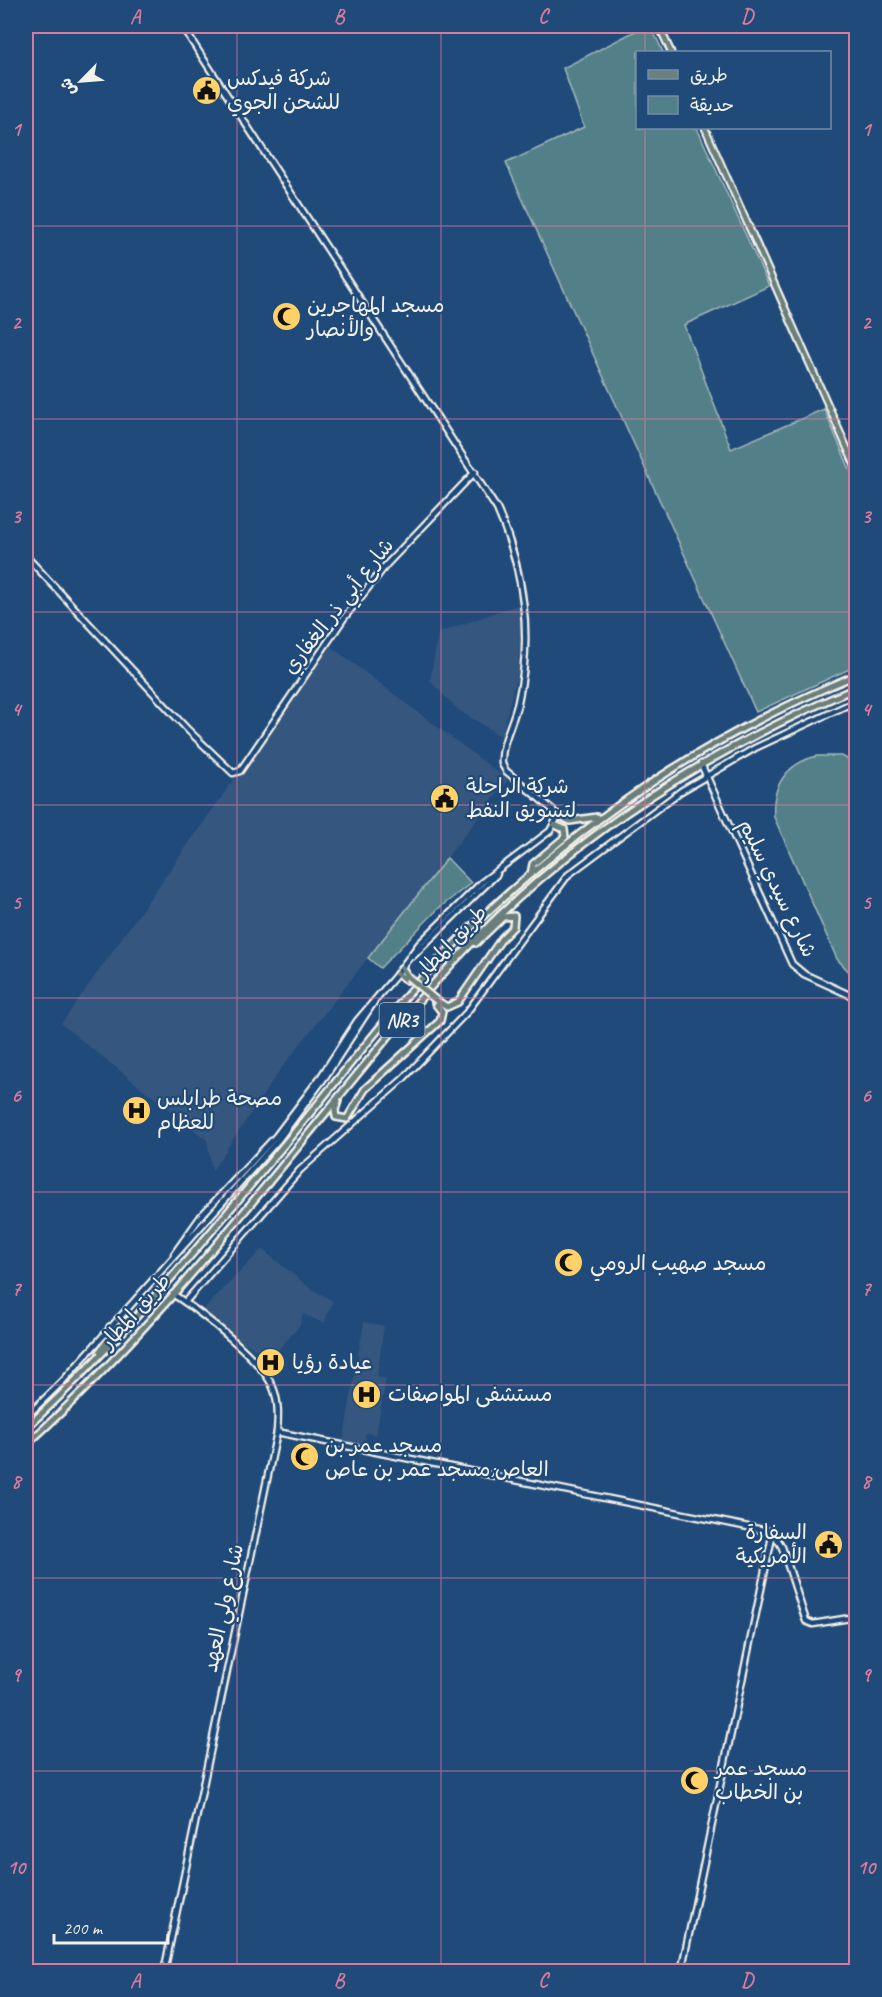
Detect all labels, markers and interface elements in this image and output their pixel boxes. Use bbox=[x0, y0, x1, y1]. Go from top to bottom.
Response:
text: A bbox=[130, 4, 142, 29]
text: B bbox=[334, 4, 346, 29]
text: C bbox=[538, 4, 550, 29]
text: D bbox=[741, 4, 755, 29]
north arrow bbox=[51, 51, 111, 111]
legend bbox=[636, 51, 831, 129]
text: طريق bbox=[690, 64, 728, 86]
place label: شركة فيدكس للشحن الجوي bbox=[227, 65, 340, 117]
public building icon: شركة فيدكس للشحن الجوي bbox=[190, 74, 222, 106]
text: ش bbox=[56, 75, 81, 99]
text: حديقة bbox=[690, 94, 734, 116]
text: 1 bbox=[12, 117, 23, 142]
text: 1 bbox=[862, 117, 873, 142]
place label: مسجد المهاجرين والأنصار bbox=[305, 292, 445, 342]
mosque icon: مسجد المهاجرين والأنصار bbox=[270, 301, 302, 333]
text: 2 bbox=[12, 310, 23, 335]
text: 2 bbox=[862, 310, 873, 335]
text: 3 bbox=[12, 504, 23, 529]
text: 3 bbox=[862, 504, 873, 529]
street label: شارع أبي ذر الغفاري bbox=[277, 533, 404, 683]
text: 4 bbox=[12, 697, 24, 722]
text: 4 bbox=[862, 697, 874, 722]
place label: شركة الراحلة لتسويق النفط bbox=[466, 773, 576, 823]
public building icon: شركة الراحلة لتسويق النفط bbox=[429, 782, 461, 814]
street label: شارع سيدي سليم bbox=[731, 815, 823, 963]
text: 5 bbox=[12, 890, 23, 915]
text: 5 bbox=[862, 890, 873, 915]
street label: طريق المطار bbox=[408, 899, 493, 986]
road number: NR3 bbox=[380, 1003, 424, 1037]
text: 6 bbox=[11, 1083, 22, 1108]
text: 6 bbox=[861, 1083, 872, 1108]
place label: مصحة طرابلس للعظام bbox=[157, 1085, 282, 1138]
hospital icon: مصحة طرابلس للعظام bbox=[120, 1094, 152, 1126]
mosque icon: مسجد صهيب الرومي bbox=[553, 1247, 585, 1279]
place label: مسجد صهيب الرومي bbox=[590, 1250, 767, 1282]
street label: طريق المطار bbox=[93, 1268, 176, 1356]
text: 7 bbox=[12, 1276, 23, 1301]
text: 7 bbox=[862, 1276, 873, 1301]
hospital icon: عيادة رؤيا bbox=[255, 1346, 287, 1378]
place label: عيادة رؤيا bbox=[292, 1349, 372, 1375]
hospital icon: مستشفى المواصفات bbox=[351, 1378, 383, 1410]
place label: مستشفى المواصفات bbox=[388, 1381, 552, 1408]
place label: مسجد عمر بن العاص;مسجد عمر بن عاص bbox=[325, 1432, 549, 1482]
mosque icon: مسجد عمر بن العاص;مسجد عمر بن عاص bbox=[288, 1441, 320, 1473]
text: 8 bbox=[12, 1469, 24, 1494]
text: 8 bbox=[862, 1469, 874, 1494]
place label: السفارة الأمريكية bbox=[736, 1519, 807, 1569]
public building icon: السفارة الأمريكية bbox=[812, 1528, 844, 1560]
street label: شارع ولي العهد bbox=[197, 1541, 255, 1676]
text: 9 bbox=[12, 1662, 23, 1687]
text: 9 bbox=[862, 1662, 873, 1687]
place label: مسجد عمر بن الخطاب bbox=[713, 1755, 807, 1805]
mosque icon: مسجد عمر بن الخطاب bbox=[678, 1764, 710, 1796]
text: 10 bbox=[7, 1855, 27, 1880]
text: 10 bbox=[857, 1855, 877, 1880]
scale bar bbox=[54, 1907, 168, 1945]
text: 200 m bbox=[63, 1917, 104, 1939]
text: A bbox=[130, 1968, 142, 1993]
text: B bbox=[334, 1968, 346, 1993]
text: C bbox=[538, 1968, 550, 1993]
text: D bbox=[741, 1968, 755, 1993]

